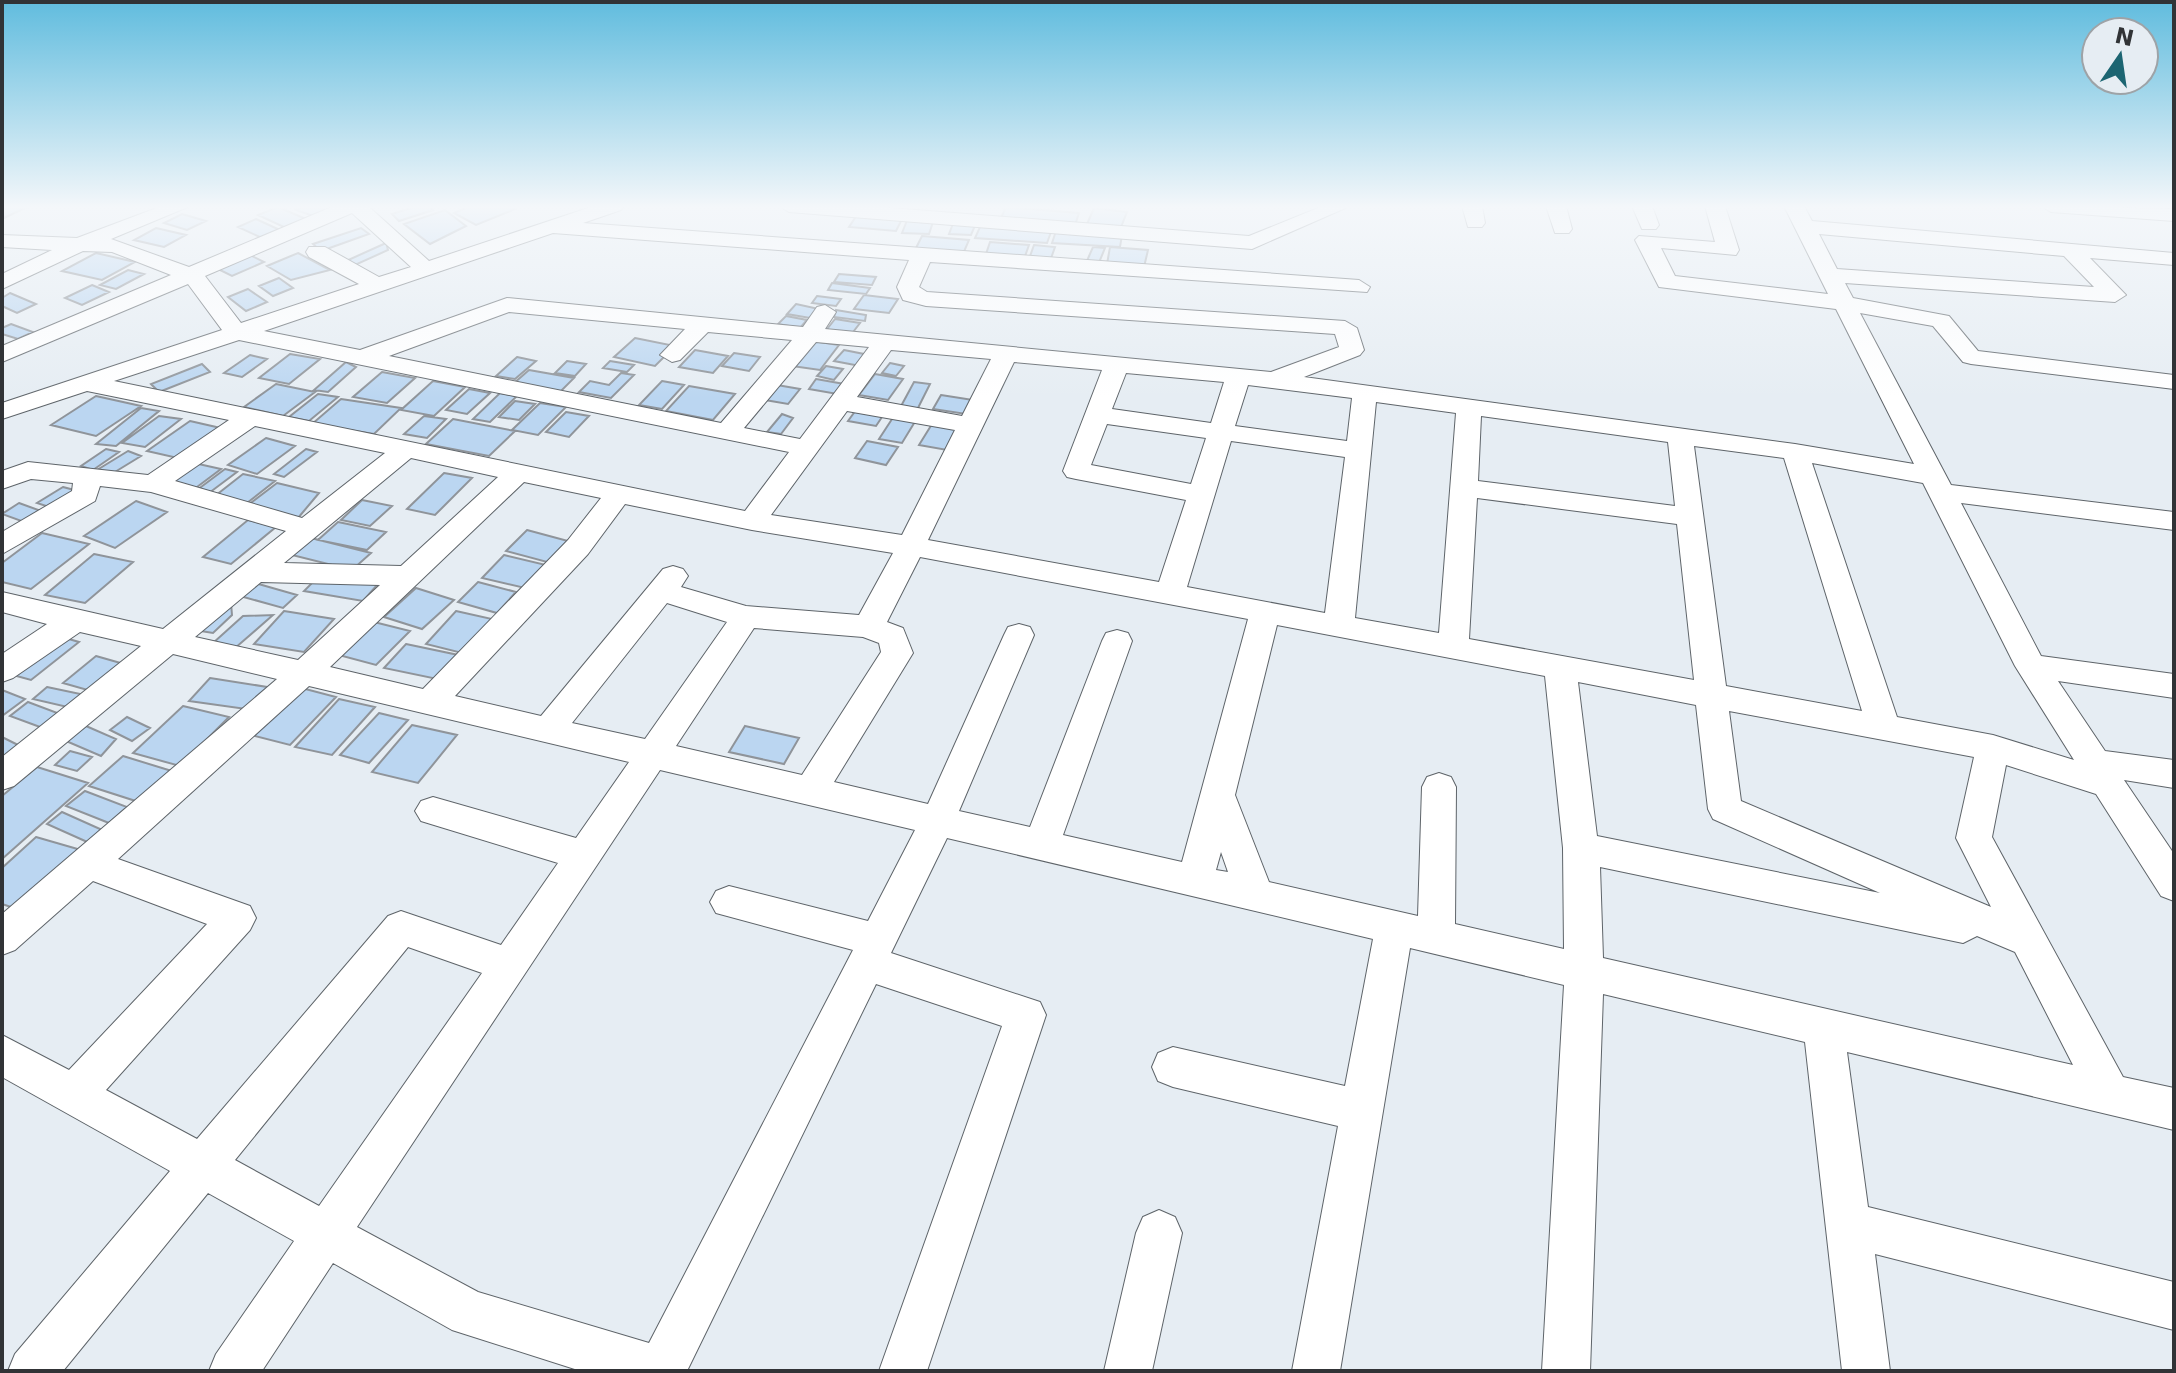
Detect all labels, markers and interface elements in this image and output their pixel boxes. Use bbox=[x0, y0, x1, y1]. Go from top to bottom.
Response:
north arrow bbox=[2080, 16, 2160, 96]
text: N bbox=[2113, 23, 2136, 51]

